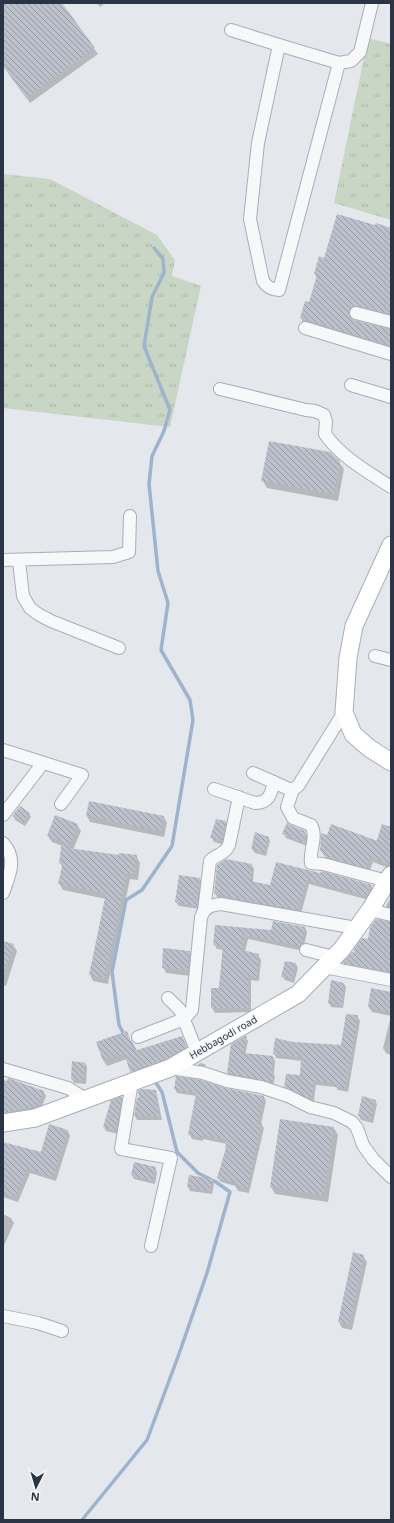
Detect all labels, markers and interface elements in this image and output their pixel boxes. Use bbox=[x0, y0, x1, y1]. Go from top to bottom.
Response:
street label: Hebbagodi road bbox=[186, 1012, 260, 1062]
north arrow bbox=[16, 1467, 56, 1507]
text: N bbox=[30, 1490, 40, 1505]

